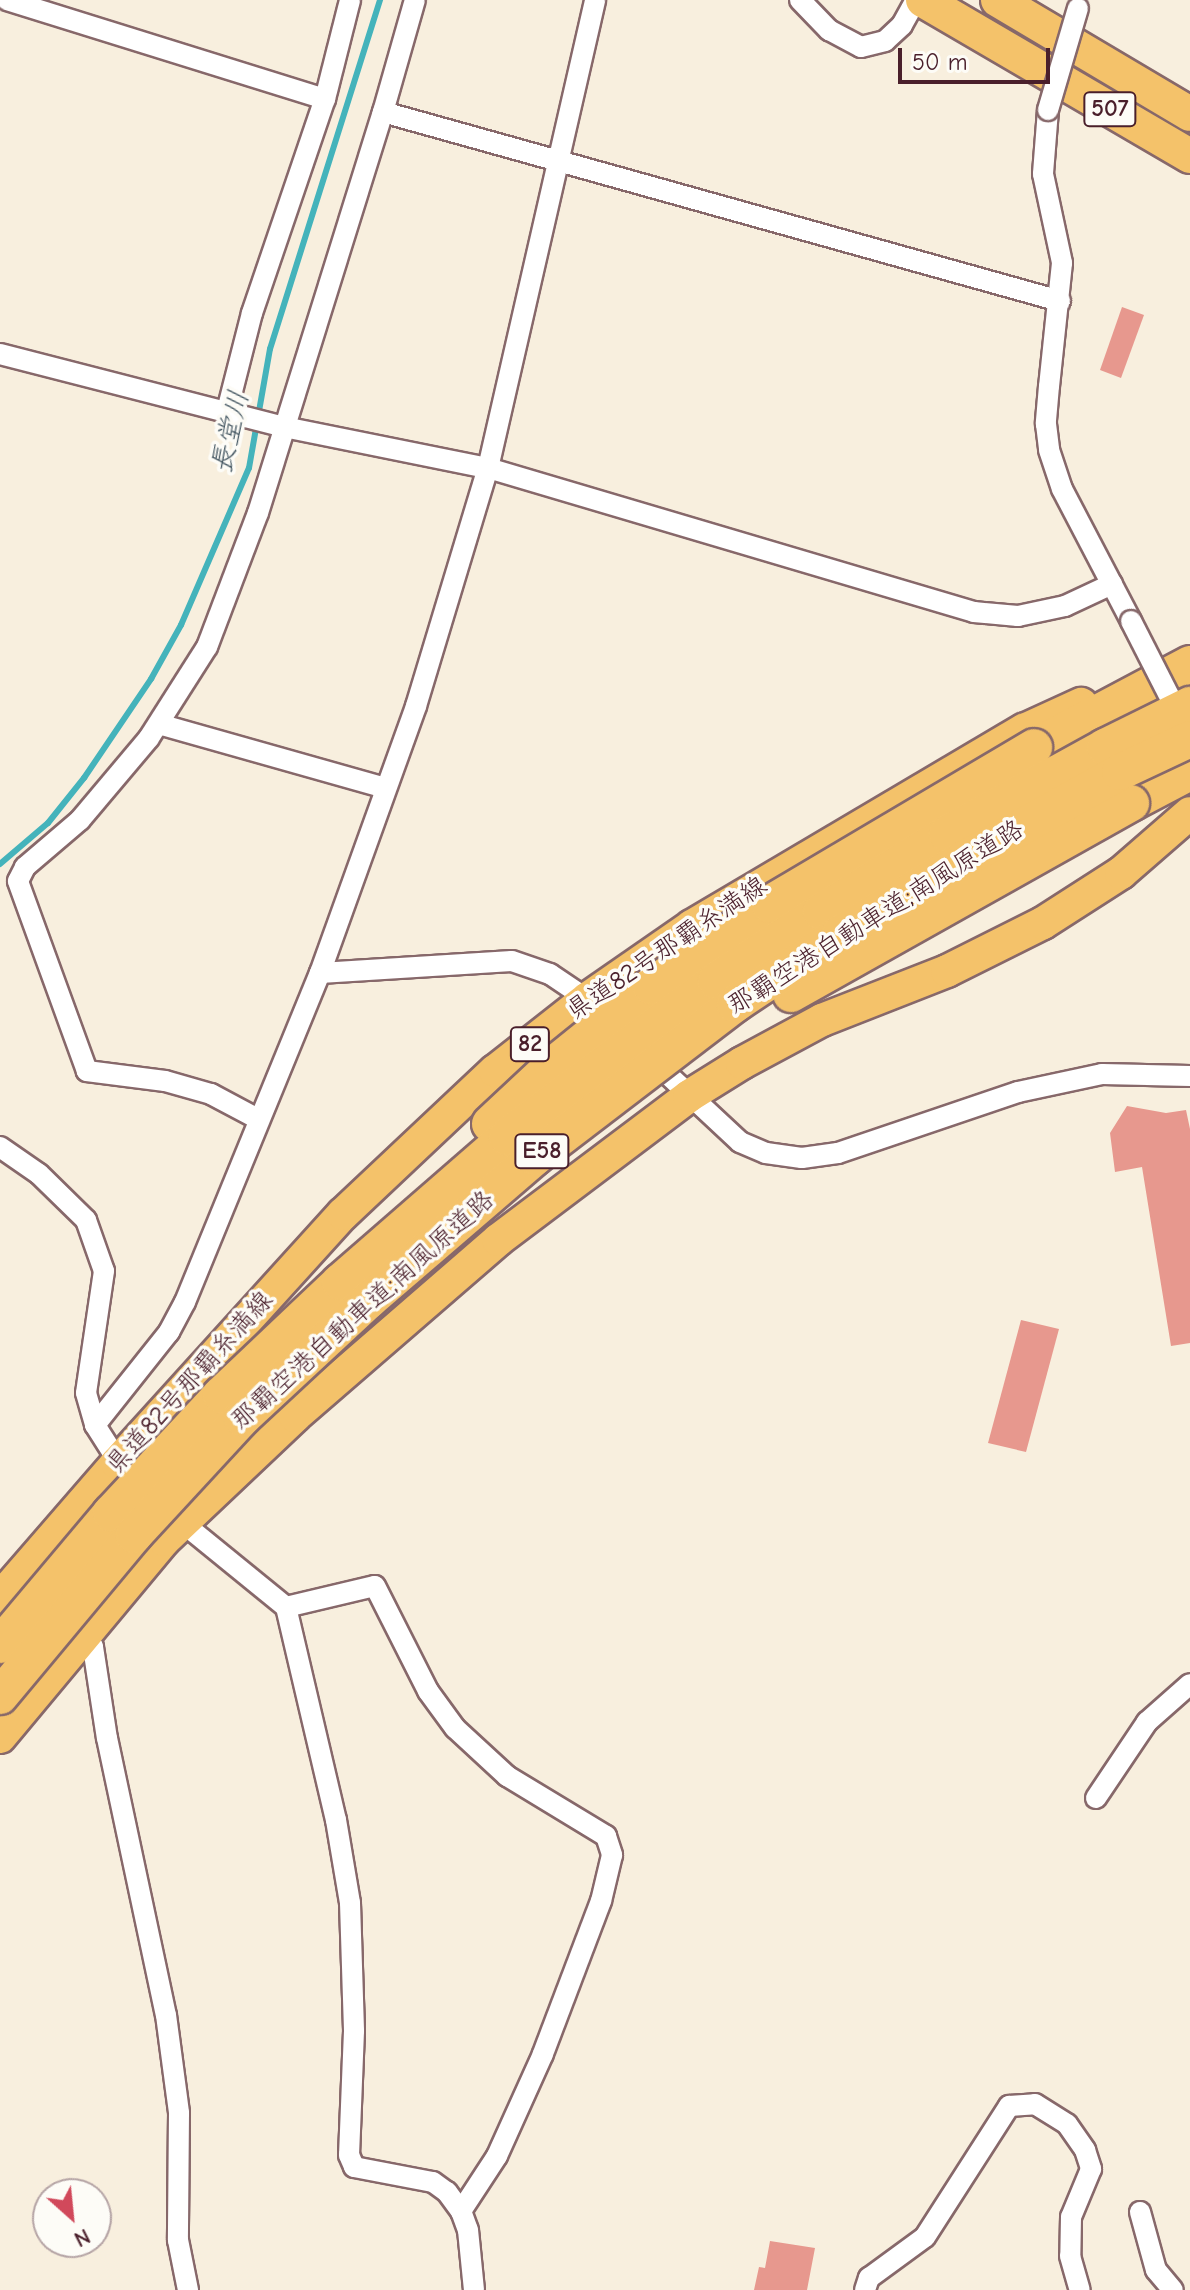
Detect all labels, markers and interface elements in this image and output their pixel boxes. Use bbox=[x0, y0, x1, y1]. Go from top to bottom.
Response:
scale bar bbox=[902, 32, 1054, 82]
text: 50 m bbox=[912, 48, 968, 76]
road number: 507 bbox=[1082, 89, 1138, 129]
water label: 長堂川 bbox=[204, 387, 256, 477]
street label: 那覇空港自動車道;南風原道路 bbox=[722, 814, 1030, 1022]
street label: 県道82号那覇糸満線 bbox=[561, 870, 773, 1028]
road number: 82 bbox=[508, 1024, 552, 1064]
road number: E58 bbox=[514, 1131, 570, 1171]
street label: 那覇空港自動車道;南風原道路 bbox=[225, 1185, 501, 1437]
street label: 県道82号那覇糸満線 bbox=[100, 1285, 280, 1481]
north arrow bbox=[32, 2178, 112, 2258]
text: N bbox=[70, 2223, 94, 2252]

